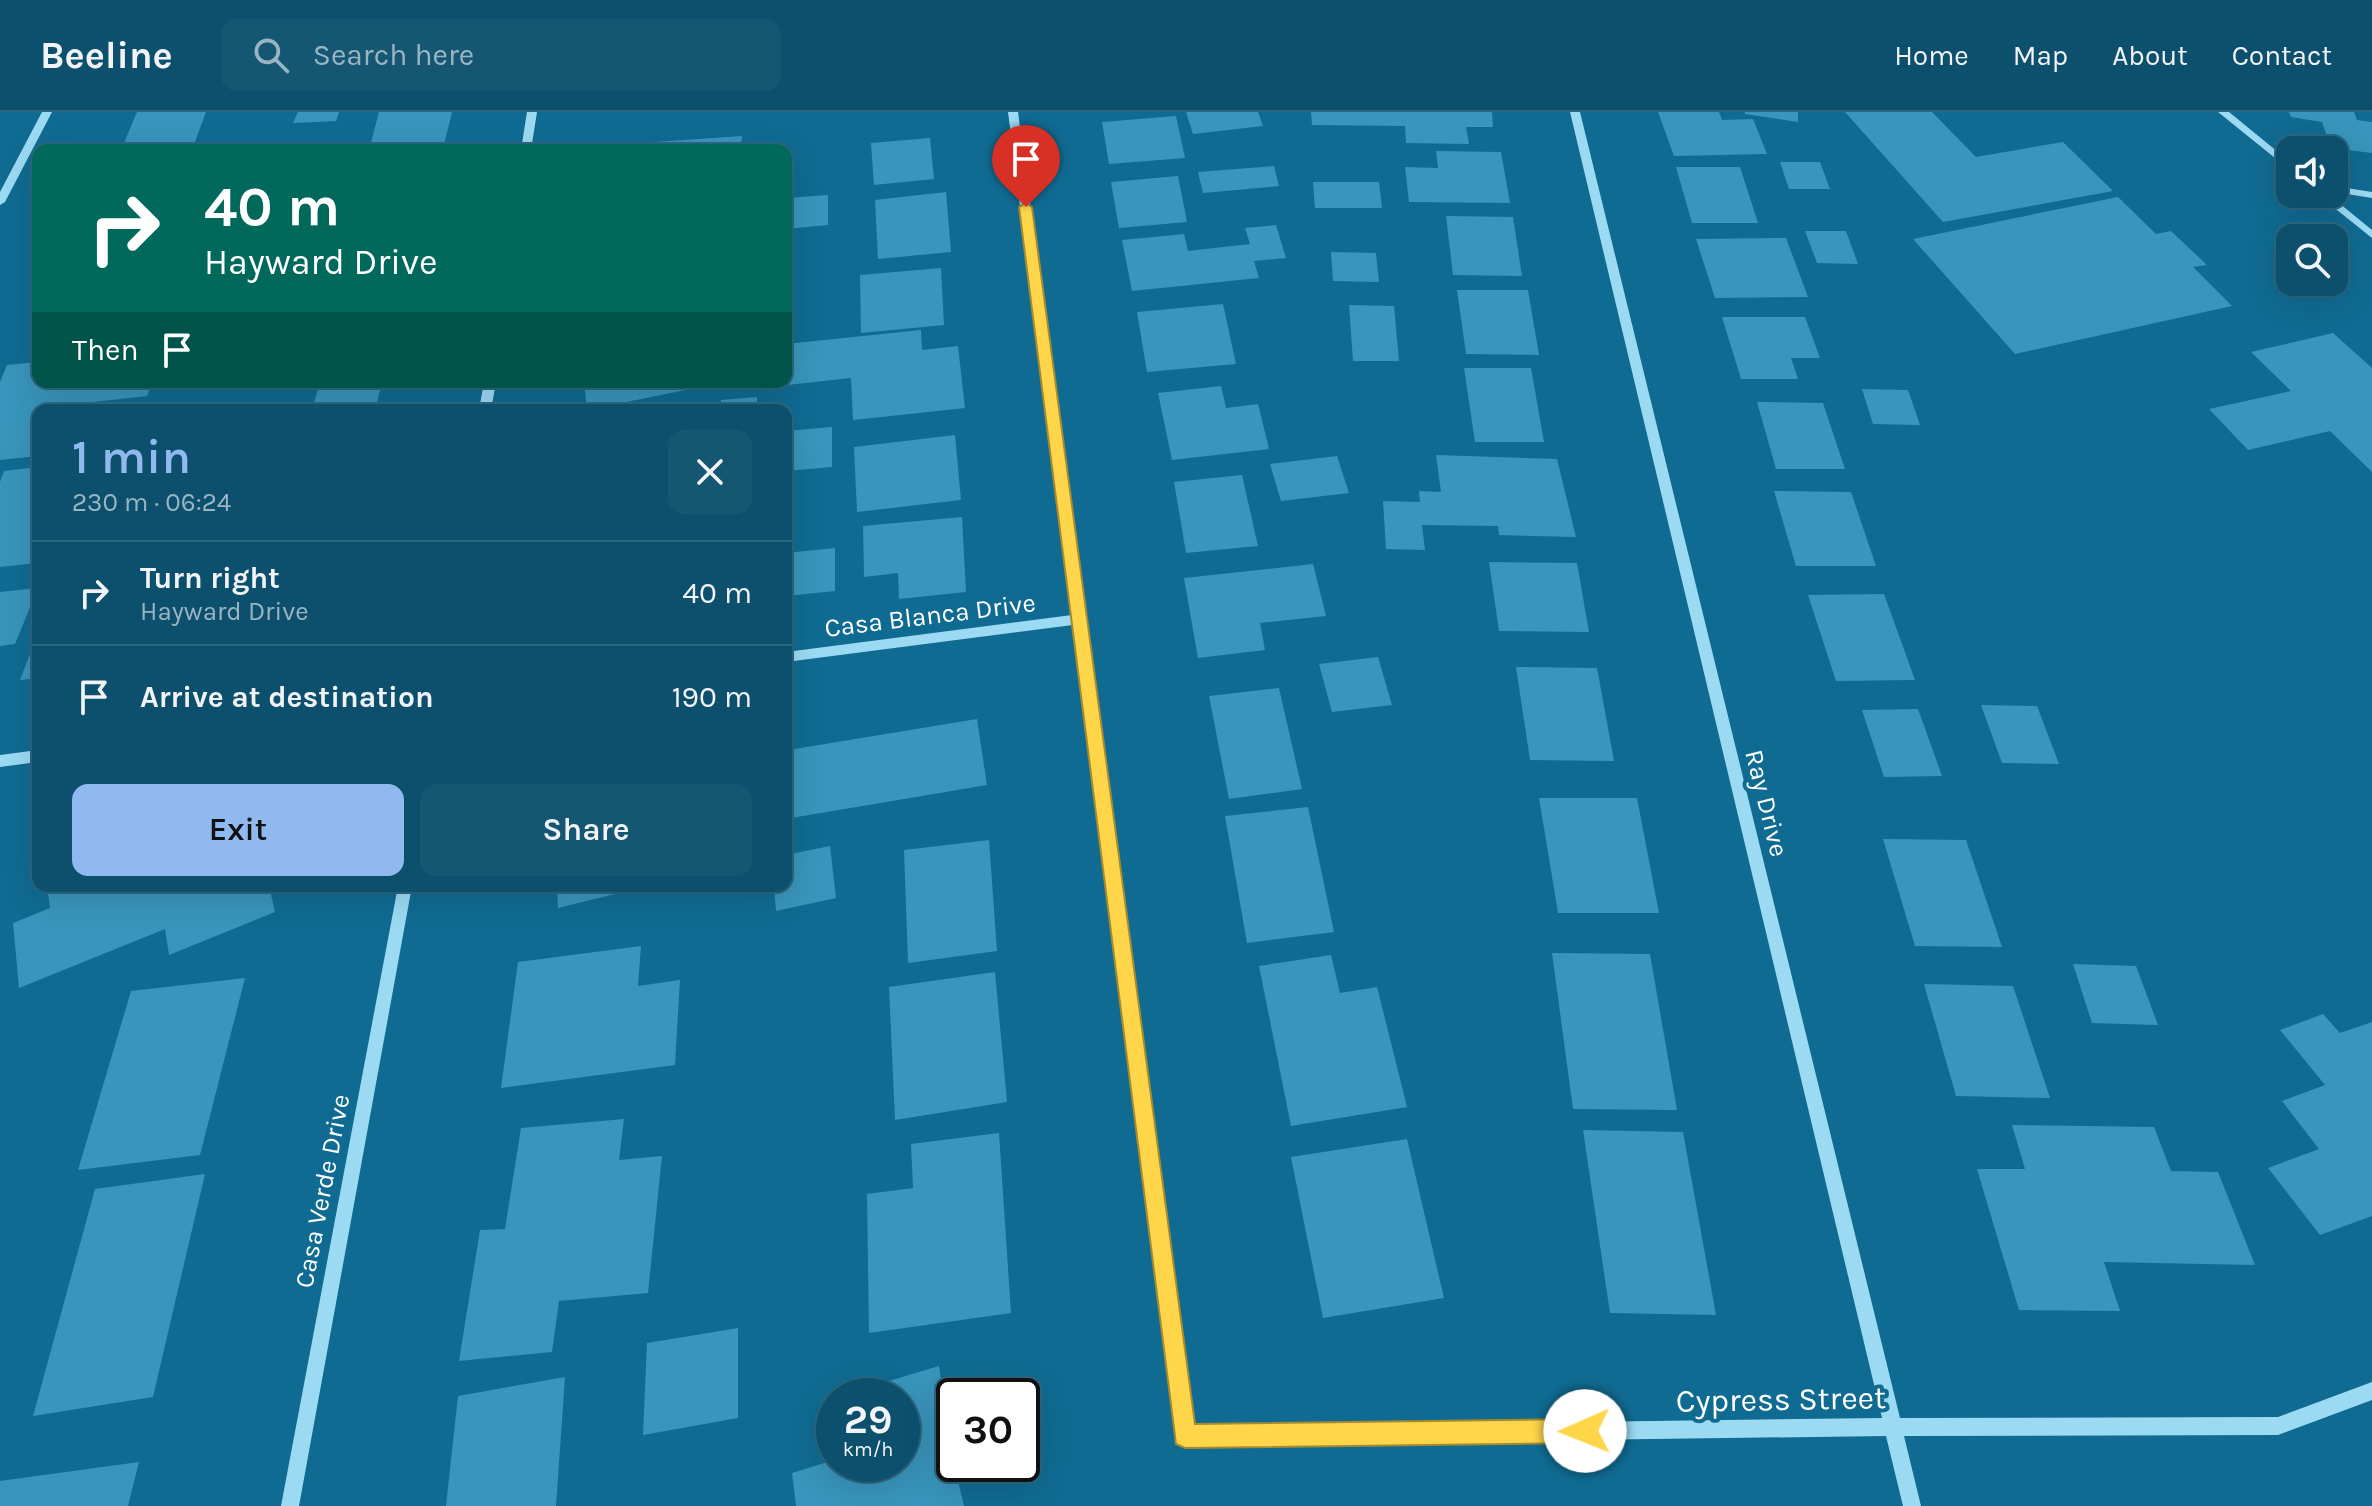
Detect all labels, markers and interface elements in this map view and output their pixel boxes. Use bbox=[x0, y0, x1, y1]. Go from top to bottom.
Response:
search box bbox=[221, 19, 781, 91]
text: Beeline bbox=[40, 33, 173, 78]
icon: search bbox=[249, 33, 293, 77]
text: Search here bbox=[313, 37, 474, 73]
text: Home bbox=[1894, 39, 1969, 72]
text: Map bbox=[2013, 39, 2068, 72]
text: About bbox=[2112, 39, 2188, 72]
text: Contact bbox=[2232, 39, 2332, 72]
pin bbox=[992, 125, 1060, 207]
map controls bbox=[2276, 136, 2348, 296]
button: sound bbox=[2276, 136, 2348, 208]
icon: arrive bbox=[1004, 137, 1048, 181]
text: 40 m bbox=[204, 174, 340, 239]
icon: right bbox=[72, 176, 176, 280]
button: search bbox=[2276, 224, 2348, 296]
text: Hayward Drive bbox=[204, 241, 438, 283]
icon: arrive bbox=[155, 328, 199, 372]
text: Then bbox=[72, 332, 139, 368]
text: 1 min bbox=[72, 429, 191, 485]
button: close bbox=[668, 430, 752, 514]
text: 230 m · 06:24 bbox=[72, 487, 231, 518]
text: Turn right bbox=[140, 560, 280, 596]
icon: right bbox=[72, 571, 116, 615]
text: 40 m bbox=[682, 575, 752, 611]
street label: Casa Blanca Drive bbox=[823, 587, 1037, 644]
text: Hayward Drive bbox=[140, 596, 309, 627]
icon: arrive bbox=[72, 675, 116, 719]
text: Arrive at destination bbox=[140, 679, 434, 715]
text: 190 m bbox=[672, 679, 752, 715]
street label: Ray Drive bbox=[1738, 746, 1795, 860]
button: Exit bbox=[72, 784, 404, 876]
button: Share bbox=[420, 784, 752, 876]
street label: Casa Verde Drive bbox=[289, 1092, 356, 1291]
speed limit sign: 30 bbox=[936, 1378, 1040, 1482]
street label: Cypress Street bbox=[1676, 1379, 1886, 1420]
position arrow bbox=[1543, 1389, 1627, 1473]
text: 29 bbox=[844, 1396, 892, 1443]
text: km/h bbox=[843, 1438, 893, 1461]

